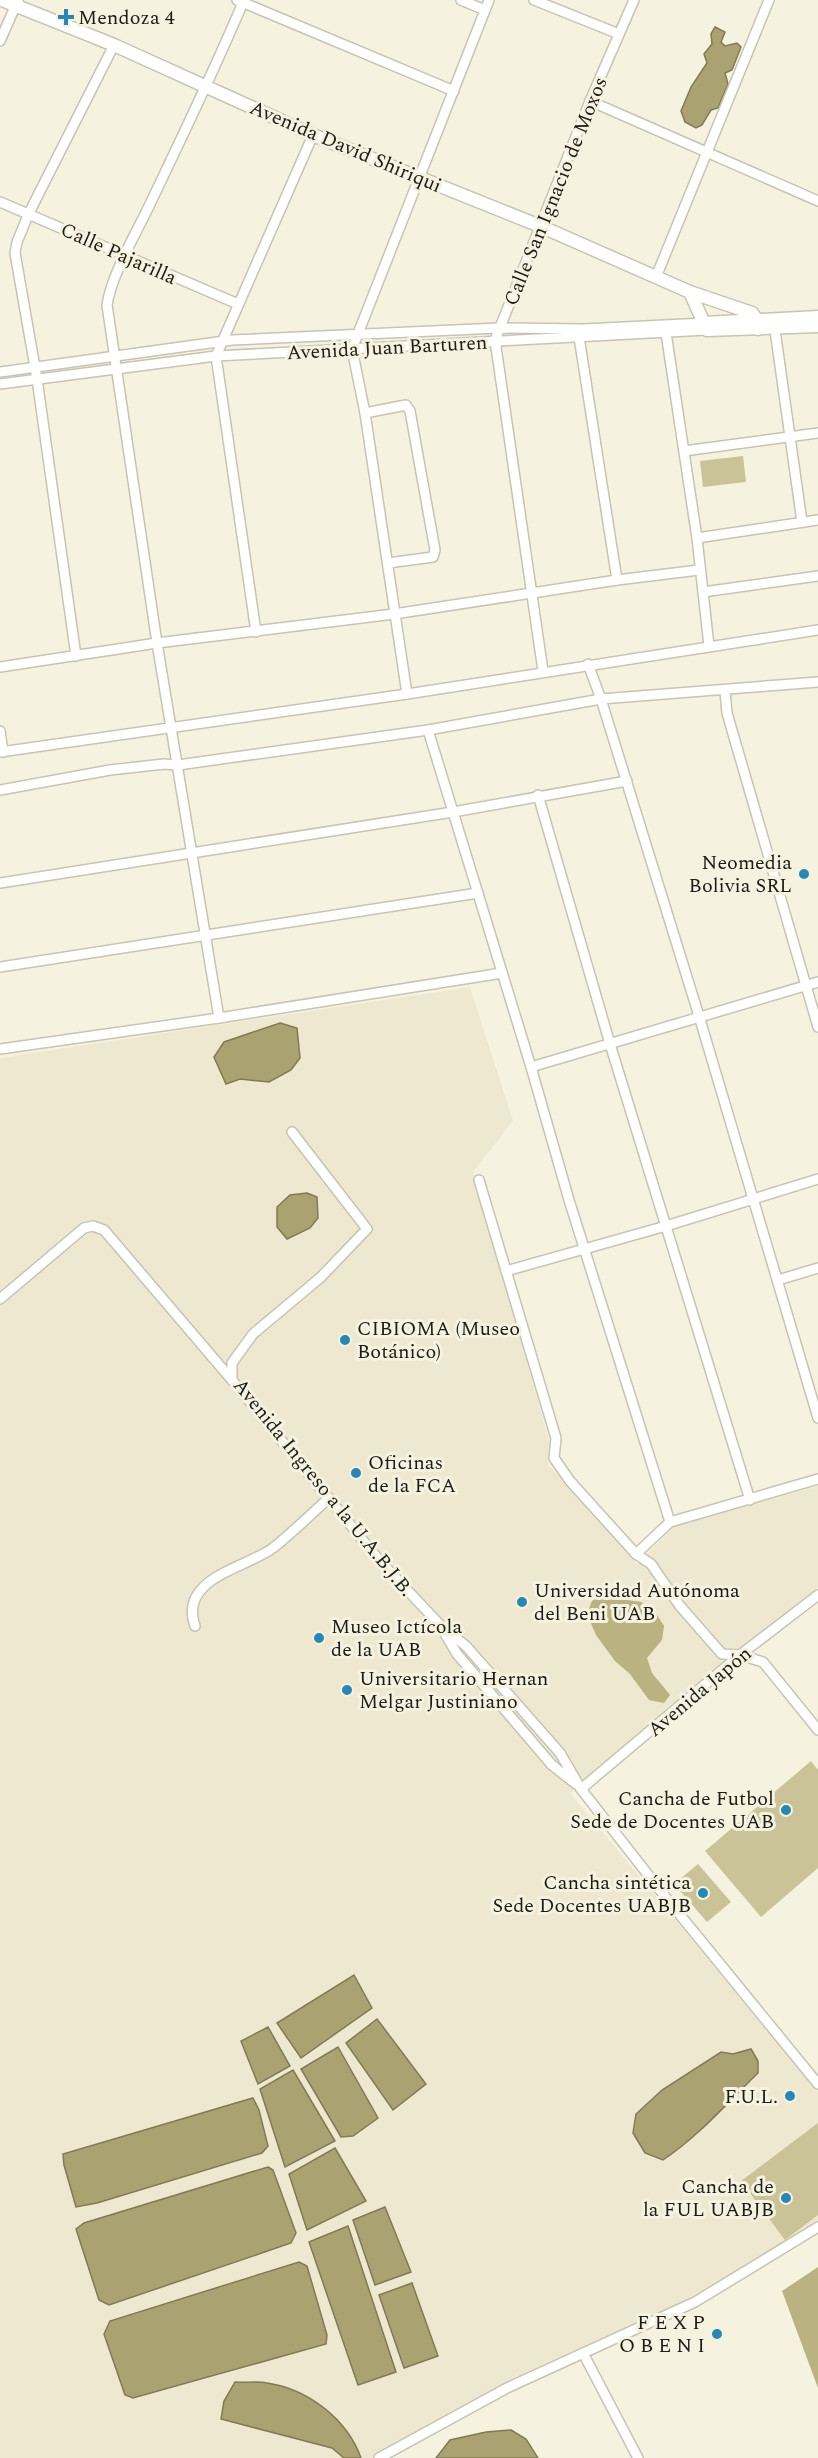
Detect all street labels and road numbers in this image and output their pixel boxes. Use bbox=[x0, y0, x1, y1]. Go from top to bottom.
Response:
street label: Calle San Ignacio de Moxos bbox=[496, 72, 616, 310]
street label: Avenida David Shiriqui bbox=[245, 93, 446, 201]
street label: Calle Pajarilla bbox=[56, 215, 182, 293]
street label: Avenida Juan Barturen bbox=[286, 328, 488, 368]
street label: Avenida Ingreso a la U.A.B.J.B. bbox=[226, 1372, 421, 1603]
street label: Avenida Japón bbox=[641, 1639, 758, 1744]

